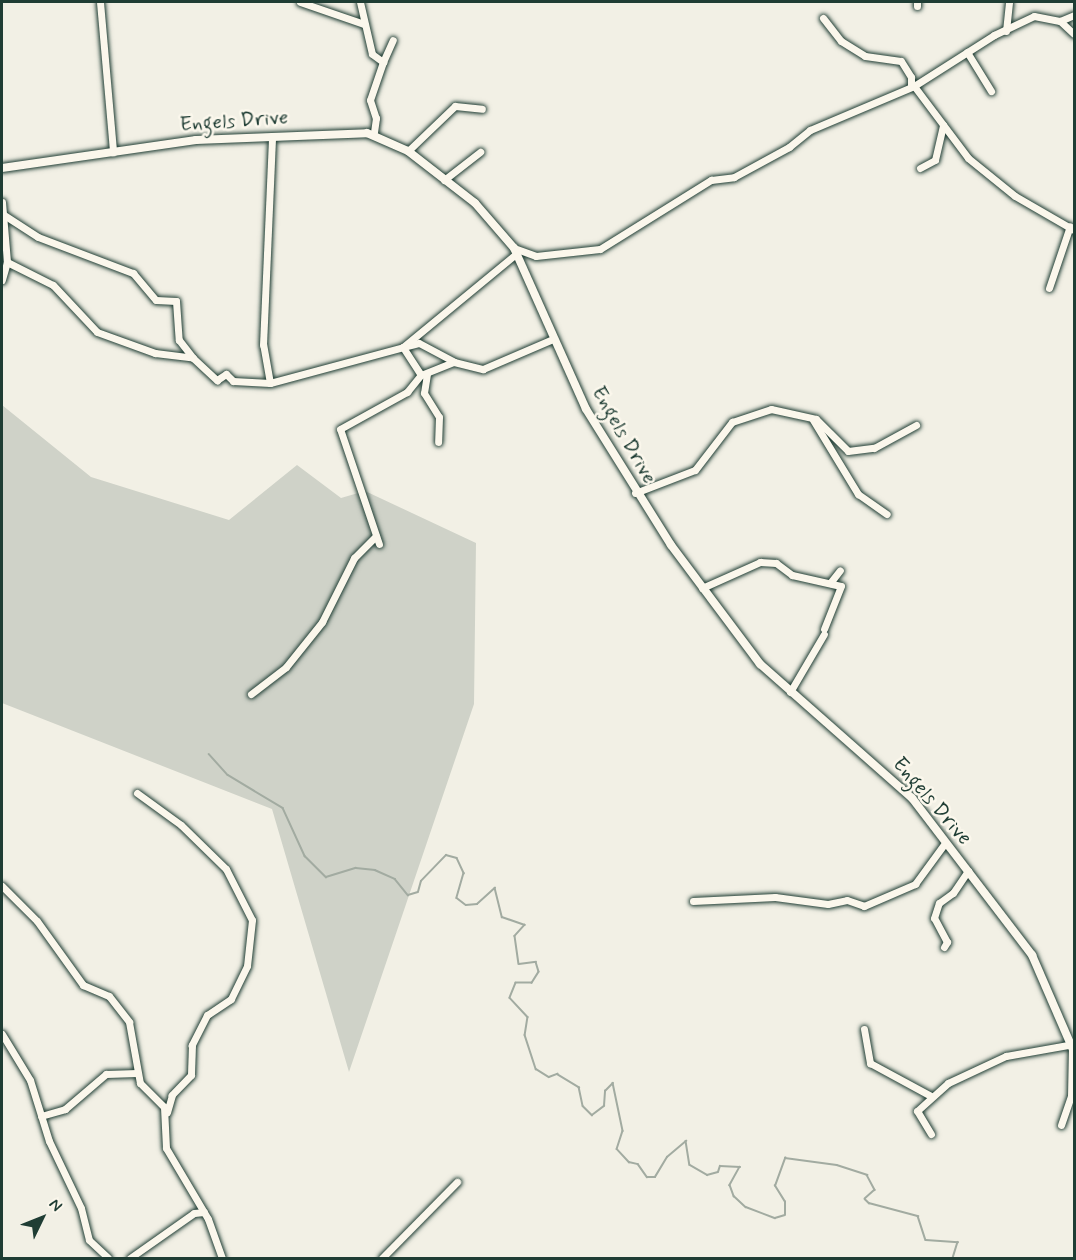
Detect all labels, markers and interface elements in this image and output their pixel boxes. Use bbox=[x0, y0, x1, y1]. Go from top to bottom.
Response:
street label: Engels Drive bbox=[180, 105, 288, 137]
street label: Engels Drive bbox=[586, 382, 662, 488]
street label: Engels Drive bbox=[887, 752, 977, 850]
north arrow bbox=[12, 1188, 72, 1248]
text: N bbox=[44, 1194, 67, 1216]

